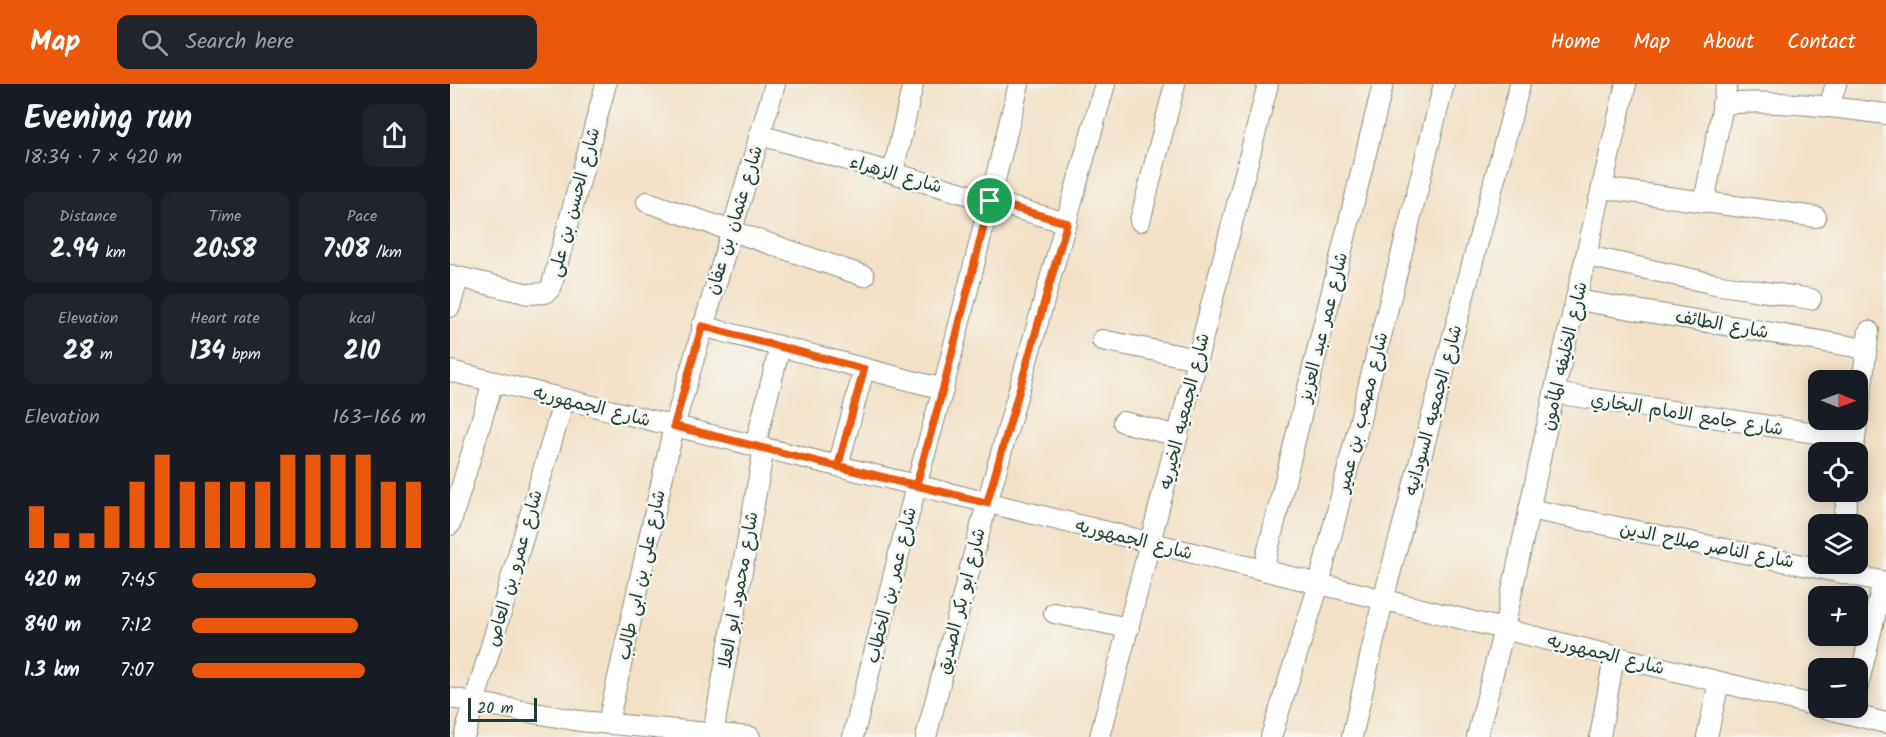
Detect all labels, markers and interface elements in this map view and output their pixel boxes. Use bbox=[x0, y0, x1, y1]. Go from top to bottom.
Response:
search box bbox=[117, 15, 537, 69]
text: Map bbox=[30, 20, 81, 65]
text: Search here bbox=[186, 25, 294, 60]
icon: search bbox=[138, 26, 171, 59]
text: Home bbox=[1551, 26, 1600, 59]
text: Map bbox=[1633, 26, 1670, 59]
text: About bbox=[1703, 26, 1754, 59]
text: Contact bbox=[1787, 26, 1856, 59]
text: Evening run bbox=[24, 93, 192, 146]
button: share bbox=[363, 104, 426, 167]
street label: شارع الحسن بن على bbox=[542, 124, 609, 280]
text: 18:34 · 7 × 420 m bbox=[24, 142, 182, 174]
street label: شارع عثمان بن عفان bbox=[699, 142, 772, 299]
street label: شارع الزهراء bbox=[846, 148, 945, 202]
pin bbox=[964, 175, 1015, 226]
icon: arrive bbox=[973, 184, 1006, 217]
text: Distance bbox=[59, 204, 117, 229]
text: Time bbox=[209, 204, 241, 229]
text: Pace bbox=[347, 204, 377, 229]
text: 2.94 bbox=[50, 229, 99, 271]
text: 20:58 bbox=[193, 229, 257, 271]
text: 7:08 bbox=[322, 229, 370, 271]
text: km bbox=[99, 240, 126, 265]
text: /km bbox=[370, 240, 402, 265]
street label: شارع عمر عبد العزيز bbox=[1291, 249, 1357, 407]
street label: شارع الخليفه المأمون bbox=[1534, 279, 1597, 434]
street label: شارع الطائف bbox=[1673, 303, 1771, 348]
text: Elevation bbox=[58, 306, 118, 331]
text: Heart rate bbox=[190, 306, 260, 331]
text: kcal bbox=[349, 306, 375, 331]
street label: شارع الجمعيه السودانيه bbox=[1398, 322, 1471, 499]
street label: شارع مصعب بن عمير bbox=[1329, 329, 1397, 498]
street label: شارع الجمعيه الخيريه bbox=[1152, 330, 1219, 493]
text: 28 bbox=[63, 331, 94, 373]
text: 134 bbox=[189, 331, 226, 373]
text: 210 bbox=[344, 331, 380, 373]
text: m bbox=[94, 342, 113, 367]
text: bpm bbox=[226, 342, 261, 367]
north arrow bbox=[1808, 370, 1868, 430]
map controls bbox=[1808, 370, 1868, 718]
street label: شارع الجمهوريه bbox=[530, 379, 653, 436]
street label: شارع جامع الامام البخاري bbox=[1588, 386, 1785, 445]
text: Elevation bbox=[24, 402, 100, 434]
text: 163–166 m bbox=[333, 402, 426, 434]
button: locate bbox=[1808, 442, 1868, 502]
street label: شارع عمرو بن العاص bbox=[479, 487, 552, 650]
street label: شارع على بن ابى طالب bbox=[610, 487, 675, 663]
street label: شارع عمر بن الخطاب bbox=[859, 504, 926, 667]
street label: شارع محمود ابو العلا bbox=[711, 509, 768, 671]
street label: شارع الجمهوريه bbox=[1072, 512, 1195, 569]
button: layers bbox=[1808, 514, 1868, 574]
street label: شارع الناصر صلاح الدين bbox=[1617, 515, 1796, 578]
street label: شارع ابو بكر الصديق bbox=[930, 525, 995, 678]
text: 420 m bbox=[24, 565, 81, 597]
text: 7:45 bbox=[120, 565, 156, 597]
button: + bbox=[1808, 586, 1868, 646]
text: 840 m bbox=[24, 610, 81, 642]
text: 7:12 bbox=[120, 610, 152, 642]
street label: شارع الجمهوريه bbox=[1544, 627, 1667, 684]
text: 1.3 km bbox=[24, 655, 80, 687]
text: 7:07 bbox=[120, 655, 153, 687]
button: − bbox=[1808, 658, 1868, 718]
scale bar bbox=[468, 695, 537, 722]
text: 20 m bbox=[477, 696, 513, 721]

